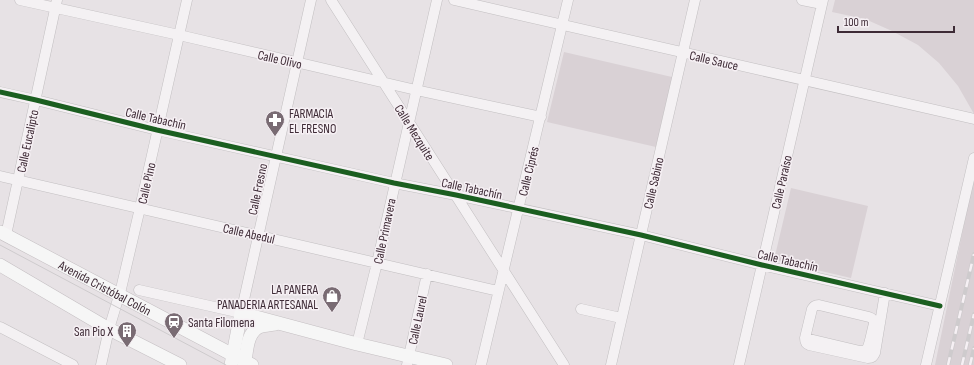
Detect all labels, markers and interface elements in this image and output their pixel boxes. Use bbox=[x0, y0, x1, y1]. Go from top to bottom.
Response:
scale bar bbox=[838, 8, 954, 34]
text: 100 m bbox=[844, 15, 869, 30]
street label: Calle Olivo bbox=[256, 47, 304, 73]
street label: Calle Sauce bbox=[688, 48, 740, 74]
street label: Calle Mezquite bbox=[391, 102, 438, 163]
street label: Calle Tabachín bbox=[124, 104, 188, 134]
place label: FARMACIA EL FRESNO bbox=[289, 106, 336, 137]
street label: Calle Eucalipto bbox=[14, 108, 42, 174]
pharmacy icon: FARMACIA EL FRESNO bbox=[264, 109, 286, 137]
street label: Calle Ciprés bbox=[515, 144, 543, 198]
street label: Calle Paraíso bbox=[768, 154, 796, 211]
street label: Calle Sabino bbox=[640, 156, 668, 211]
street label: Calle Pino bbox=[134, 161, 160, 206]
street label: Calle Fresno bbox=[245, 162, 271, 217]
street label: Calle Tabachín bbox=[440, 175, 504, 203]
street label: Calle Primavera bbox=[370, 197, 400, 266]
street label: Calle Abedul bbox=[221, 220, 276, 248]
street label: Calle Tabachín bbox=[756, 246, 820, 276]
street label: Avenida Cristóbal Colón bbox=[55, 257, 154, 319]
place label: LA PANERA PANADERIA ARTESANAL bbox=[217, 282, 318, 313]
shop icon: LA PANERA PANADERIA ARTESANAL bbox=[321, 285, 343, 313]
street label: Calle Laurel bbox=[405, 294, 431, 346]
station icon: Santa Filomena bbox=[163, 311, 185, 339]
place label: Santa Filomena bbox=[188, 315, 255, 331]
building icon: San Pio X bbox=[116, 320, 138, 348]
place label: San Pio X bbox=[74, 324, 114, 340]

